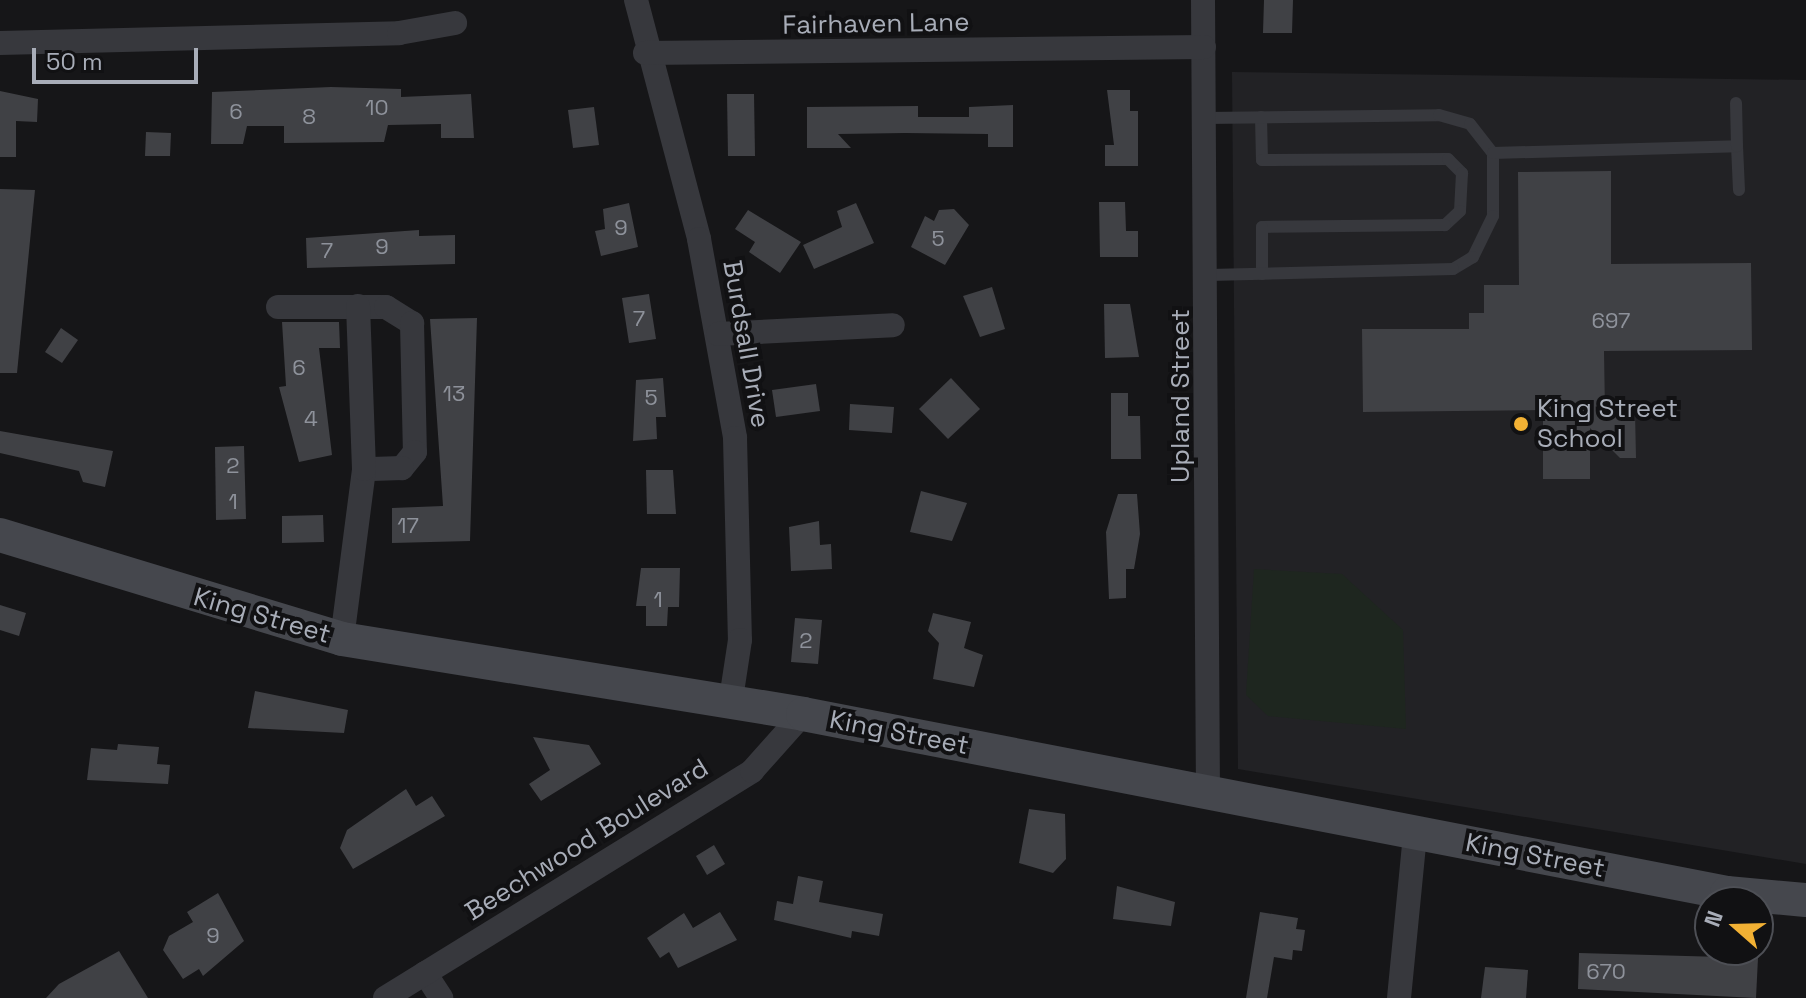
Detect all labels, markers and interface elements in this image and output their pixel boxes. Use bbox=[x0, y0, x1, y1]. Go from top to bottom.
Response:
street label: Fairhaven Lane bbox=[782, 7, 970, 41]
scale bar bbox=[36, 32, 202, 82]
text: 50 m bbox=[46, 46, 103, 77]
house number: 10 bbox=[365, 95, 389, 121]
house number: 6 bbox=[229, 99, 243, 125]
house number: 8 bbox=[302, 104, 316, 130]
house number: 9 bbox=[614, 215, 628, 241]
house number: 5 bbox=[931, 226, 945, 252]
house number: 9 bbox=[375, 234, 389, 260]
house number: 7 bbox=[321, 238, 333, 264]
street label: Burdsall Drive bbox=[716, 258, 776, 430]
house number: 7 bbox=[633, 306, 645, 332]
house number: 697 bbox=[1592, 308, 1630, 334]
street label: Upland Street bbox=[1165, 309, 1197, 483]
house number: 6 bbox=[292, 355, 306, 381]
house number: 13 bbox=[443, 381, 465, 407]
house number: 5 bbox=[644, 385, 658, 411]
place label: King Street School bbox=[1537, 393, 1678, 454]
house number: 4 bbox=[304, 406, 318, 432]
marker: King Street School bbox=[1512, 415, 1530, 433]
house number: 2 bbox=[226, 453, 240, 479]
house number: 1 bbox=[228, 489, 238, 515]
house number: 17 bbox=[397, 513, 419, 539]
street label: King Street bbox=[190, 582, 334, 650]
house number: 1 bbox=[653, 587, 663, 613]
house number: 2 bbox=[799, 628, 813, 654]
street label: King Street bbox=[827, 704, 971, 762]
street label: Beechwood Boulevard bbox=[460, 752, 714, 928]
street label: King Street bbox=[1463, 827, 1607, 885]
north arrow bbox=[1694, 886, 1774, 966]
text: N bbox=[1698, 907, 1729, 930]
house number: 9 bbox=[206, 923, 220, 949]
house number: 670 bbox=[1586, 959, 1626, 985]

